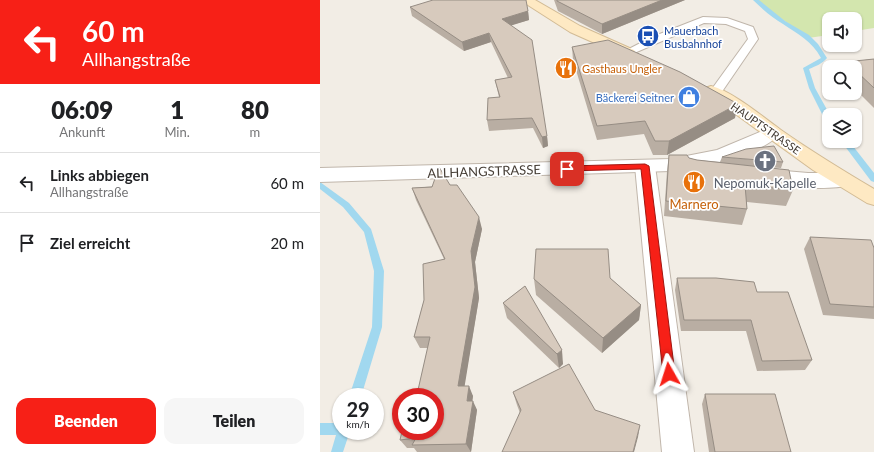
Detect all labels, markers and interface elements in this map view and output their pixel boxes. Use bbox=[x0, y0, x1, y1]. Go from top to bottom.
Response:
map controls bbox=[822, 12, 862, 148]
button: sound bbox=[822, 12, 862, 52]
text: 60 m bbox=[82, 14, 145, 48]
icon: left bbox=[16, 16, 68, 68]
bus stop icon: Mauerbach Busbahnhof bbox=[635, 23, 661, 49]
place label: Mauerbach Busbahnhof bbox=[664, 24, 722, 50]
text: Allhangstraße bbox=[82, 48, 191, 70]
restaurant icon: Gasthaus Ungler bbox=[553, 55, 579, 81]
button: search bbox=[822, 60, 862, 100]
place label: Gasthaus Ungler bbox=[582, 62, 662, 75]
shop icon: Bäckerei Seitner bbox=[676, 84, 702, 110]
place label: Bäckerei Seitner bbox=[596, 91, 674, 104]
text: 06:09 bbox=[51, 95, 113, 124]
text: 1 bbox=[170, 95, 184, 124]
text: 80 bbox=[241, 95, 269, 124]
street label: HAUPTSTRASSE bbox=[729, 99, 803, 157]
button: layers bbox=[822, 108, 862, 148]
text: Ankunft bbox=[59, 124, 105, 140]
text: Min. bbox=[164, 124, 190, 140]
text: m bbox=[250, 124, 260, 140]
church icon: Nepomuk-Kapelle bbox=[752, 148, 778, 174]
pin bbox=[550, 152, 584, 186]
icon: arrive bbox=[556, 158, 578, 180]
street label: ALLHANGSTRASSE bbox=[427, 161, 541, 181]
text: Links abbiegen bbox=[50, 166, 149, 184]
restaurant icon: Marnero bbox=[681, 169, 707, 195]
icon: left bbox=[16, 172, 38, 194]
text: 60 m bbox=[270, 174, 304, 192]
place label: Nepomuk-Kapelle bbox=[714, 175, 816, 191]
text: Allhangstraße bbox=[50, 184, 128, 200]
place label: Marnero bbox=[669, 196, 719, 212]
icon: arrive bbox=[16, 232, 38, 254]
text: Ziel erreicht bbox=[50, 234, 130, 252]
text: 20 m bbox=[270, 234, 304, 252]
position arrow bbox=[648, 353, 690, 395]
speed limit sign: 30 bbox=[392, 388, 444, 440]
text: 29 bbox=[346, 397, 370, 421]
button: Beenden bbox=[16, 398, 156, 444]
button: Teilen bbox=[164, 398, 304, 444]
text: km/h bbox=[346, 418, 370, 430]

